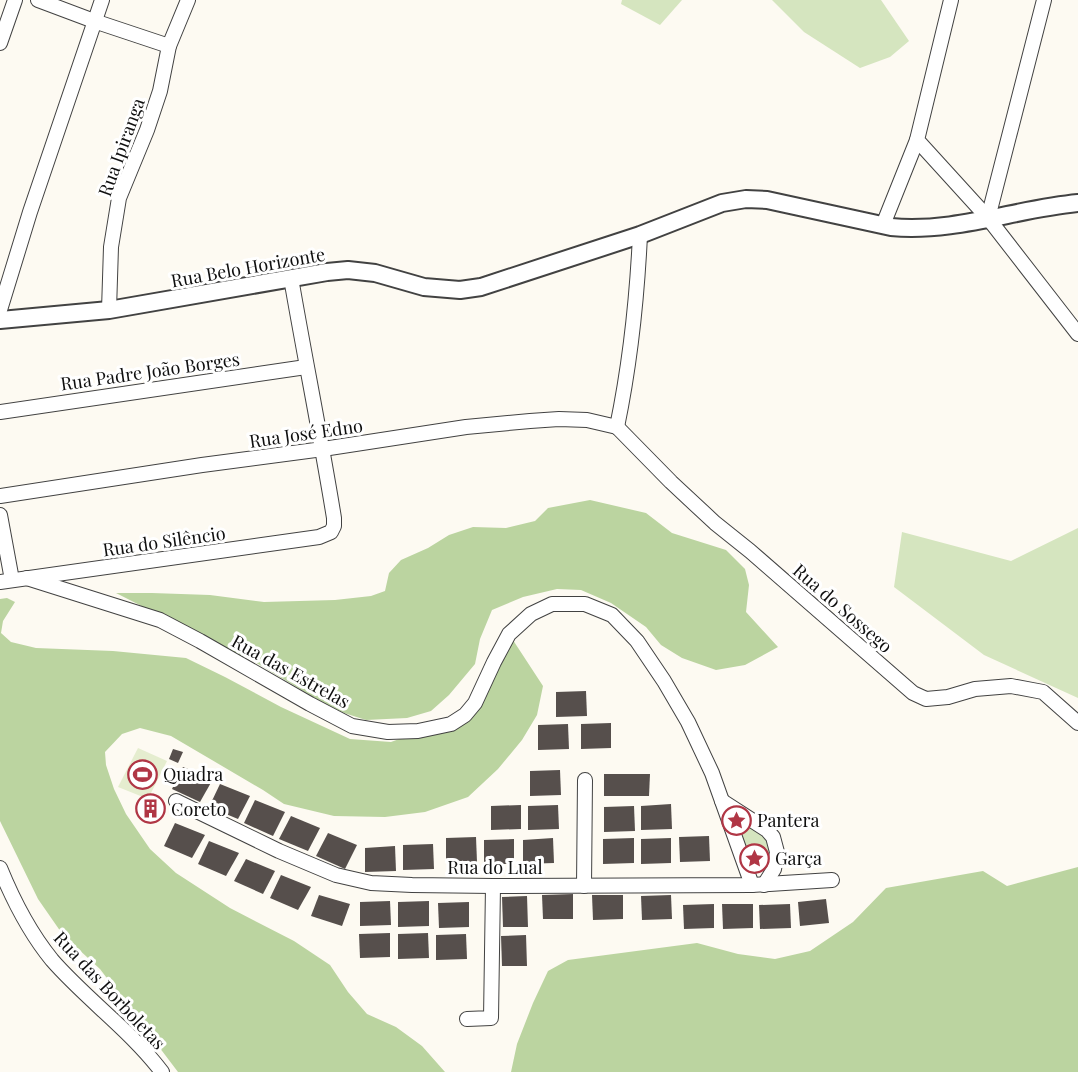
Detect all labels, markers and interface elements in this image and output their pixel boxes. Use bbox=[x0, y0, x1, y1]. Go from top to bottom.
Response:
street label: Rua Ipiranga bbox=[92, 95, 150, 199]
street label: Rua Belo Horizonte bbox=[169, 242, 327, 292]
street label: Rua Padre João Borges bbox=[59, 347, 241, 395]
street label: Rua José Edno bbox=[248, 413, 364, 453]
street label: Rua do Silêncio bbox=[101, 520, 227, 562]
street label: Rua do Sossego bbox=[788, 558, 898, 658]
street label: Rua das Estrelas bbox=[228, 629, 354, 713]
sports icon: Quadra bbox=[126, 758, 158, 790]
place label: Quadra bbox=[163, 762, 223, 786]
building icon: Coreto bbox=[134, 793, 166, 825]
place label: Coreto bbox=[171, 797, 226, 821]
place icon: Pantera bbox=[720, 804, 752, 836]
place label: Pantera bbox=[757, 808, 820, 832]
place icon: Garça bbox=[738, 842, 770, 874]
place label: Garça bbox=[775, 846, 822, 870]
street label: Rua do Lual bbox=[447, 855, 543, 879]
street label: Rua das Borboletas bbox=[49, 926, 171, 1054]

